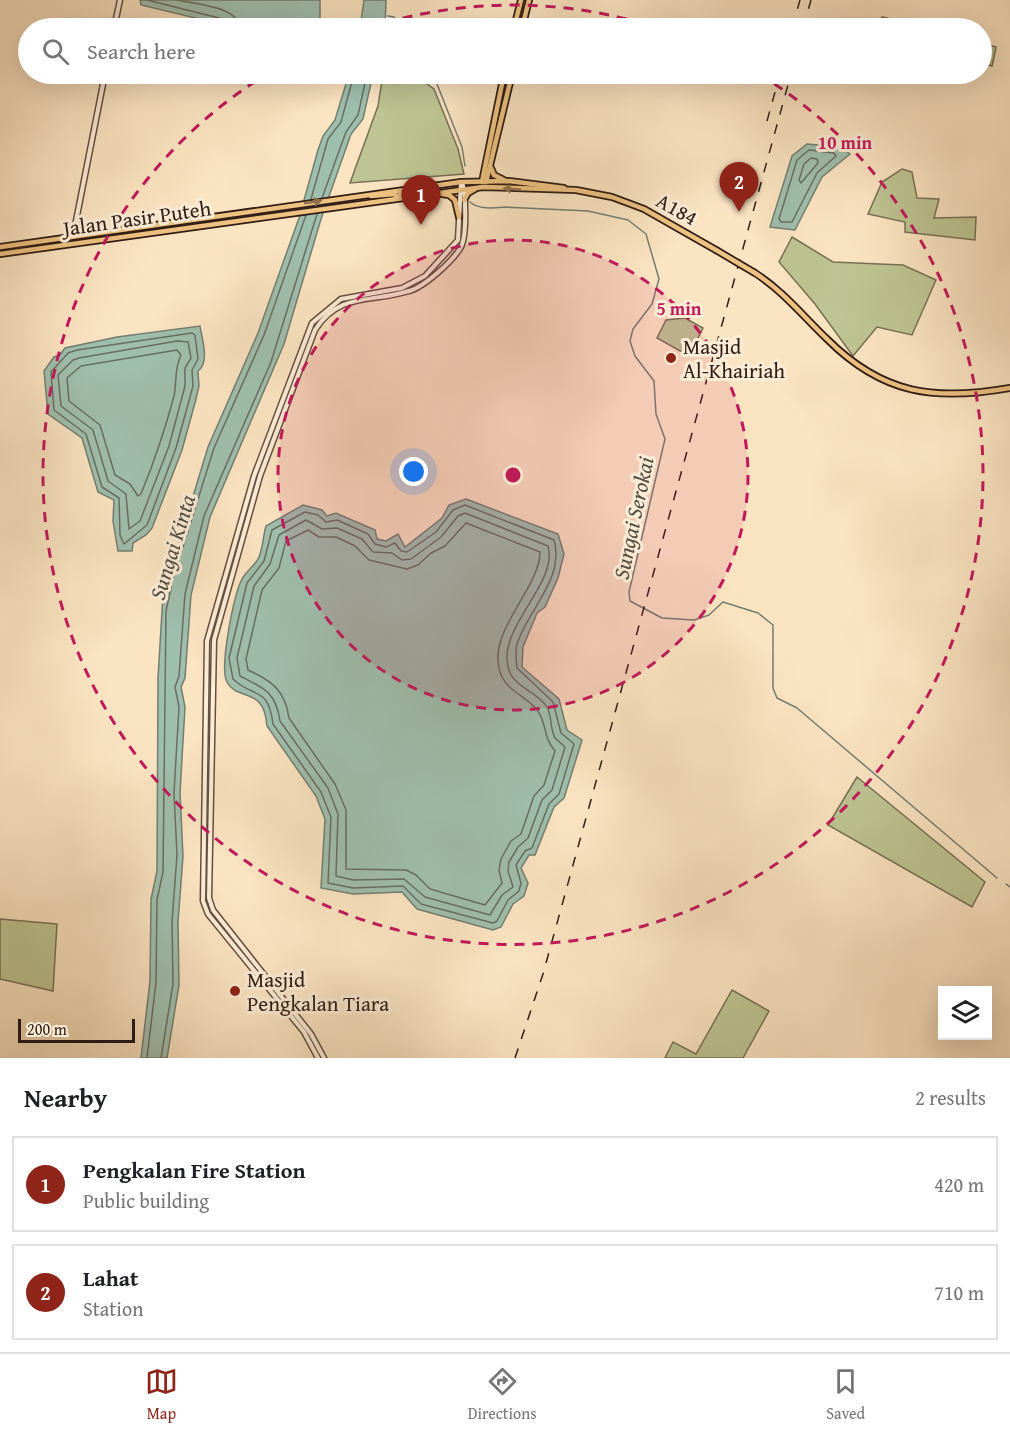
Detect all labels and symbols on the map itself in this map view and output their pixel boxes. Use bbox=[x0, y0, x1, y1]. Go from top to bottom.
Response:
text: 10 min bbox=[818, 129, 872, 156]
pin: 2 bbox=[720, 162, 758, 212]
pin: 1 bbox=[402, 176, 440, 225]
one-way arrow bbox=[503, 184, 522, 194]
street label: A184 bbox=[651, 185, 703, 233]
street label: Jalan Pasir Puteh bbox=[58, 192, 213, 244]
one-way arrow bbox=[304, 198, 323, 207]
text: 5 min bbox=[657, 295, 702, 322]
place label: Masjid Al-Khairiah bbox=[683, 331, 785, 386]
marker: Masjid Al-Khairiah bbox=[664, 351, 678, 365]
water label: Sungai Serokai bbox=[604, 453, 662, 582]
your location bbox=[399, 457, 428, 486]
centre of rings bbox=[503, 465, 523, 485]
water label: Sungai Kinta bbox=[141, 490, 203, 604]
place label: Masjid Pengkalan Tiara bbox=[247, 964, 389, 1019]
marker: Masjid Pengkalan Tiara bbox=[228, 984, 242, 998]
scale bar bbox=[18, 1016, 135, 1044]

